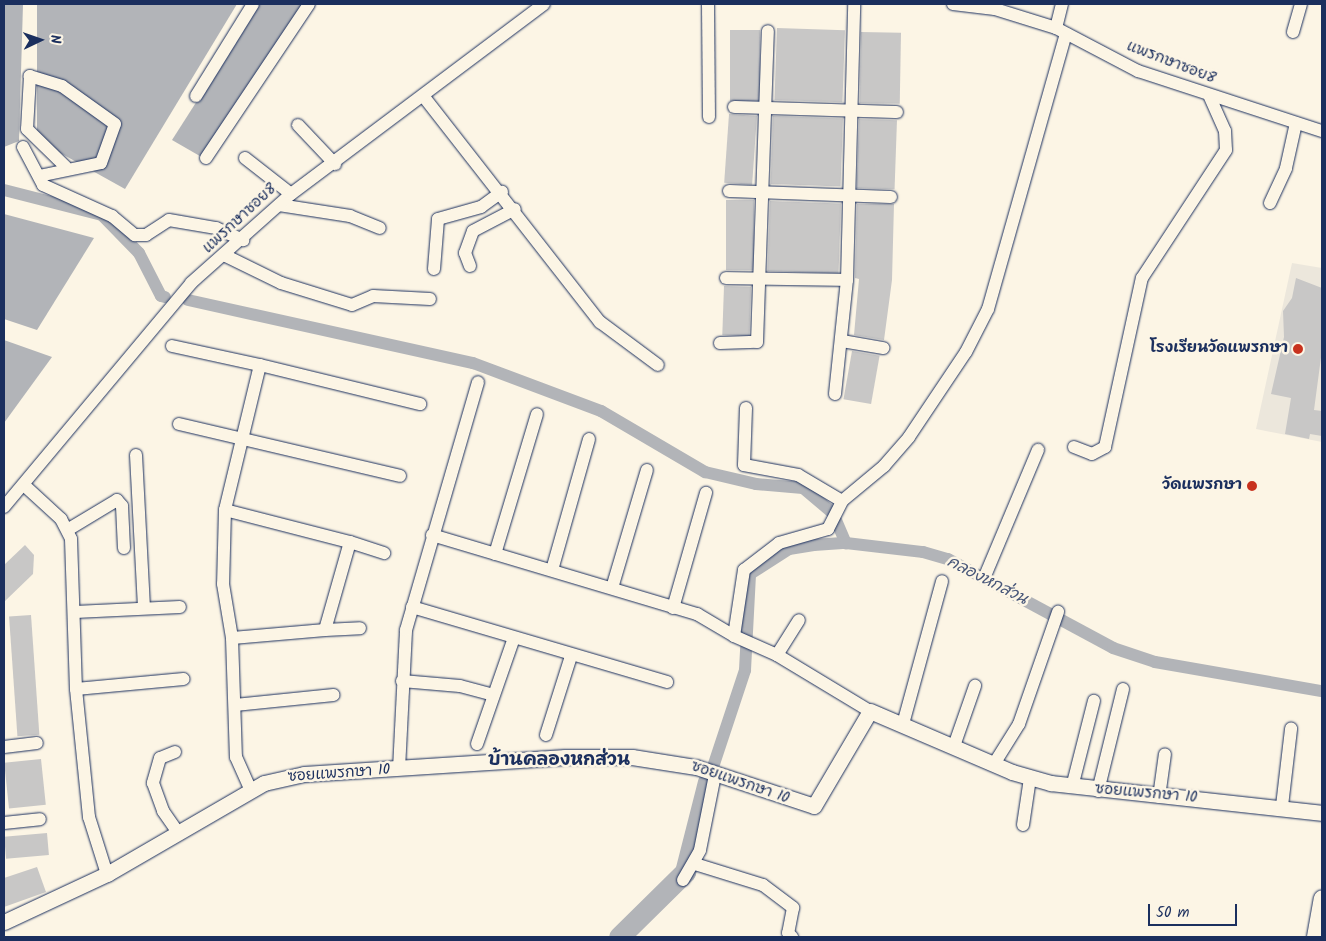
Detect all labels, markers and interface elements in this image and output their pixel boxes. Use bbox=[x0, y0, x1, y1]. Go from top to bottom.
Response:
north arrow bbox=[15, 15, 65, 65]
text: N bbox=[44, 34, 66, 44]
street label: แพรกษาซอย8 bbox=[1124, 38, 1218, 88]
street label: แพรกษาซอย8 bbox=[199, 180, 281, 258]
place label: โรงเรียนวัดแพรกษา bbox=[1150, 340, 1288, 358]
marker: โรงเรียนวัดแพรกษา bbox=[1292, 343, 1304, 355]
place label: วัดแพรกษา bbox=[1162, 477, 1242, 495]
marker: วัดแพรกษา bbox=[1246, 480, 1258, 492]
water label: คลองหกส่วน bbox=[944, 553, 1030, 609]
district label: บ้านคลองหกส่วน bbox=[488, 750, 630, 772]
street label: ซอยแพรกษา 10 bbox=[688, 758, 792, 808]
street label: ซอยแพรกษา 10 bbox=[287, 761, 391, 787]
street label: ซอยแพรกษา 10 bbox=[1094, 781, 1198, 807]
scale bar bbox=[1151, 894, 1240, 926]
text: 50 m bbox=[1156, 901, 1190, 925]

